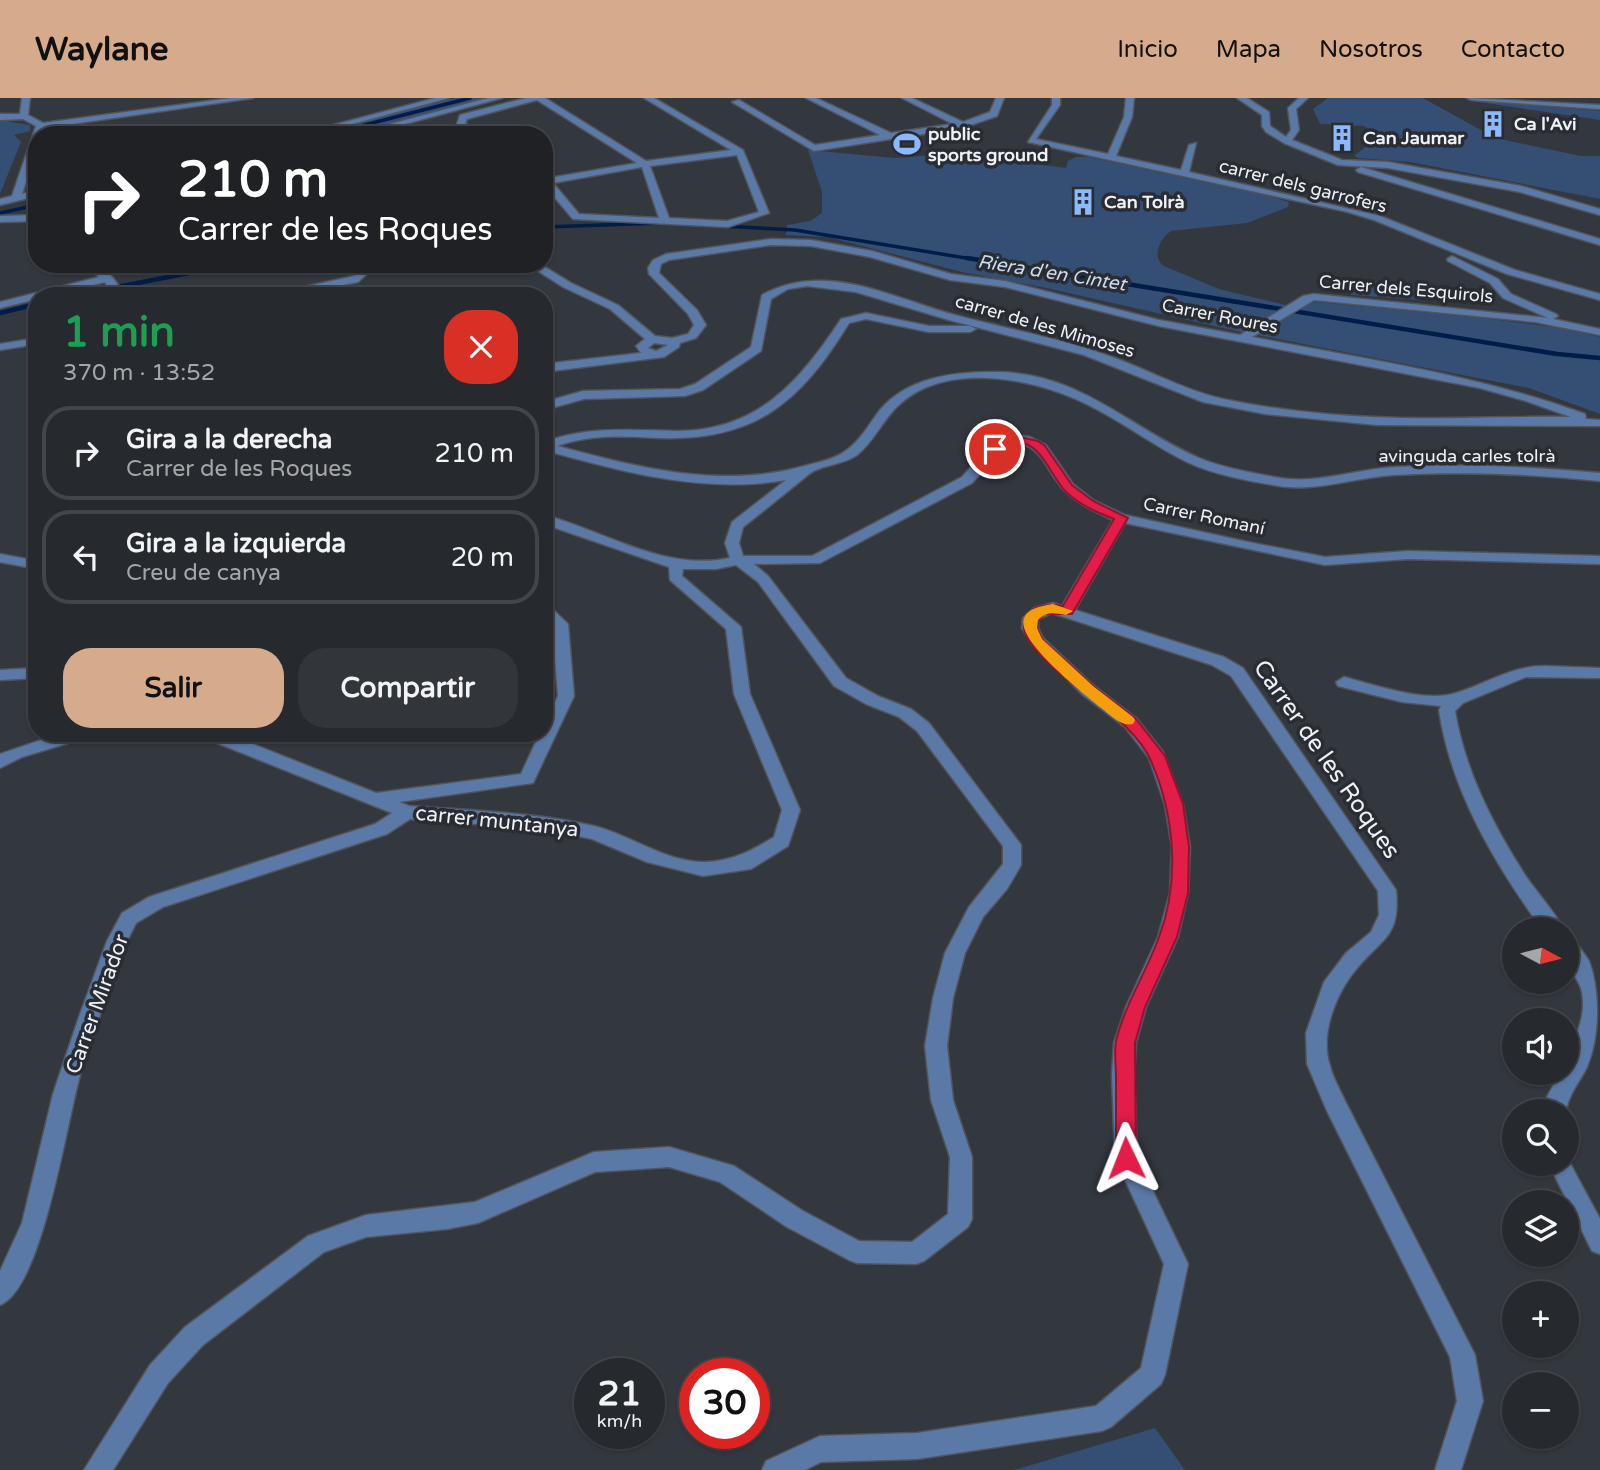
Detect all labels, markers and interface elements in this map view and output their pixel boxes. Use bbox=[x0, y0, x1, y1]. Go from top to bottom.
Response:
text: Waylane bbox=[35, 30, 169, 69]
text: Inicio bbox=[1117, 35, 1178, 64]
text: Mapa bbox=[1216, 35, 1281, 64]
text: Nosotros bbox=[1319, 35, 1423, 64]
text: Contacto bbox=[1461, 35, 1565, 64]
building icon: Ca l'Avi bbox=[1478, 109, 1508, 139]
place label: Ca l'Avi bbox=[1514, 113, 1577, 135]
place label: public sports ground bbox=[928, 123, 1048, 166]
building icon: Can Jaumar bbox=[1327, 123, 1357, 153]
place label: Can Jaumar bbox=[1363, 127, 1465, 149]
sports icon: public sports ground bbox=[892, 129, 922, 159]
text: 210 m bbox=[178, 151, 328, 210]
icon: right bbox=[63, 154, 154, 245]
street label: carrer dels garrofers bbox=[1217, 154, 1389, 218]
building icon: Can Tolrà bbox=[1068, 187, 1098, 217]
place label: Can Tolrà bbox=[1104, 191, 1185, 213]
text: Carrer de les Roques bbox=[178, 211, 493, 249]
water label: Riera d'en Cintet bbox=[976, 250, 1130, 296]
street label: Carrer dels Esquirols bbox=[1318, 270, 1494, 308]
street label: carrer de les Mimoses bbox=[953, 290, 1137, 362]
street label: Carrer Roures bbox=[1160, 294, 1280, 338]
text: 1 min bbox=[63, 307, 175, 358]
button: close bbox=[444, 310, 518, 384]
text: 370 m · 13:52 bbox=[63, 359, 215, 387]
pin bbox=[965, 419, 1025, 479]
text: Gira a la derecha bbox=[126, 424, 332, 455]
icon: arrive bbox=[976, 430, 1014, 468]
icon: right bbox=[67, 434, 105, 472]
text: 210 m bbox=[434, 438, 514, 469]
street label: avinguda carles tolrà bbox=[1378, 445, 1556, 467]
text: Carrer de les Roques bbox=[126, 455, 352, 483]
street label: Carrer Romaní bbox=[1141, 492, 1267, 540]
text: Gira a la izquierda bbox=[126, 528, 346, 559]
icon: left bbox=[67, 538, 105, 576]
text: 20 m bbox=[451, 542, 514, 573]
text: Creu de canya bbox=[126, 559, 281, 587]
button: Salir bbox=[63, 648, 284, 728]
button: Compartir bbox=[298, 648, 518, 728]
street label: Carrer de les Roques bbox=[1247, 654, 1406, 864]
street label: carrer muntanya bbox=[414, 800, 580, 843]
north arrow bbox=[1502, 917, 1578, 994]
map controls bbox=[1502, 917, 1579, 1449]
street label: Carrer Mirador bbox=[61, 931, 134, 1077]
button: sound bbox=[1502, 1008, 1579, 1085]
button: search bbox=[1502, 1099, 1579, 1176]
position arrow bbox=[1089, 1121, 1163, 1195]
button: layers bbox=[1502, 1190, 1579, 1267]
button: + bbox=[1502, 1281, 1579, 1358]
speed limit sign: 30 bbox=[679, 1358, 770, 1449]
button: − bbox=[1502, 1372, 1579, 1449]
text: 21 bbox=[598, 1373, 641, 1415]
text: km/h bbox=[597, 1410, 642, 1432]

